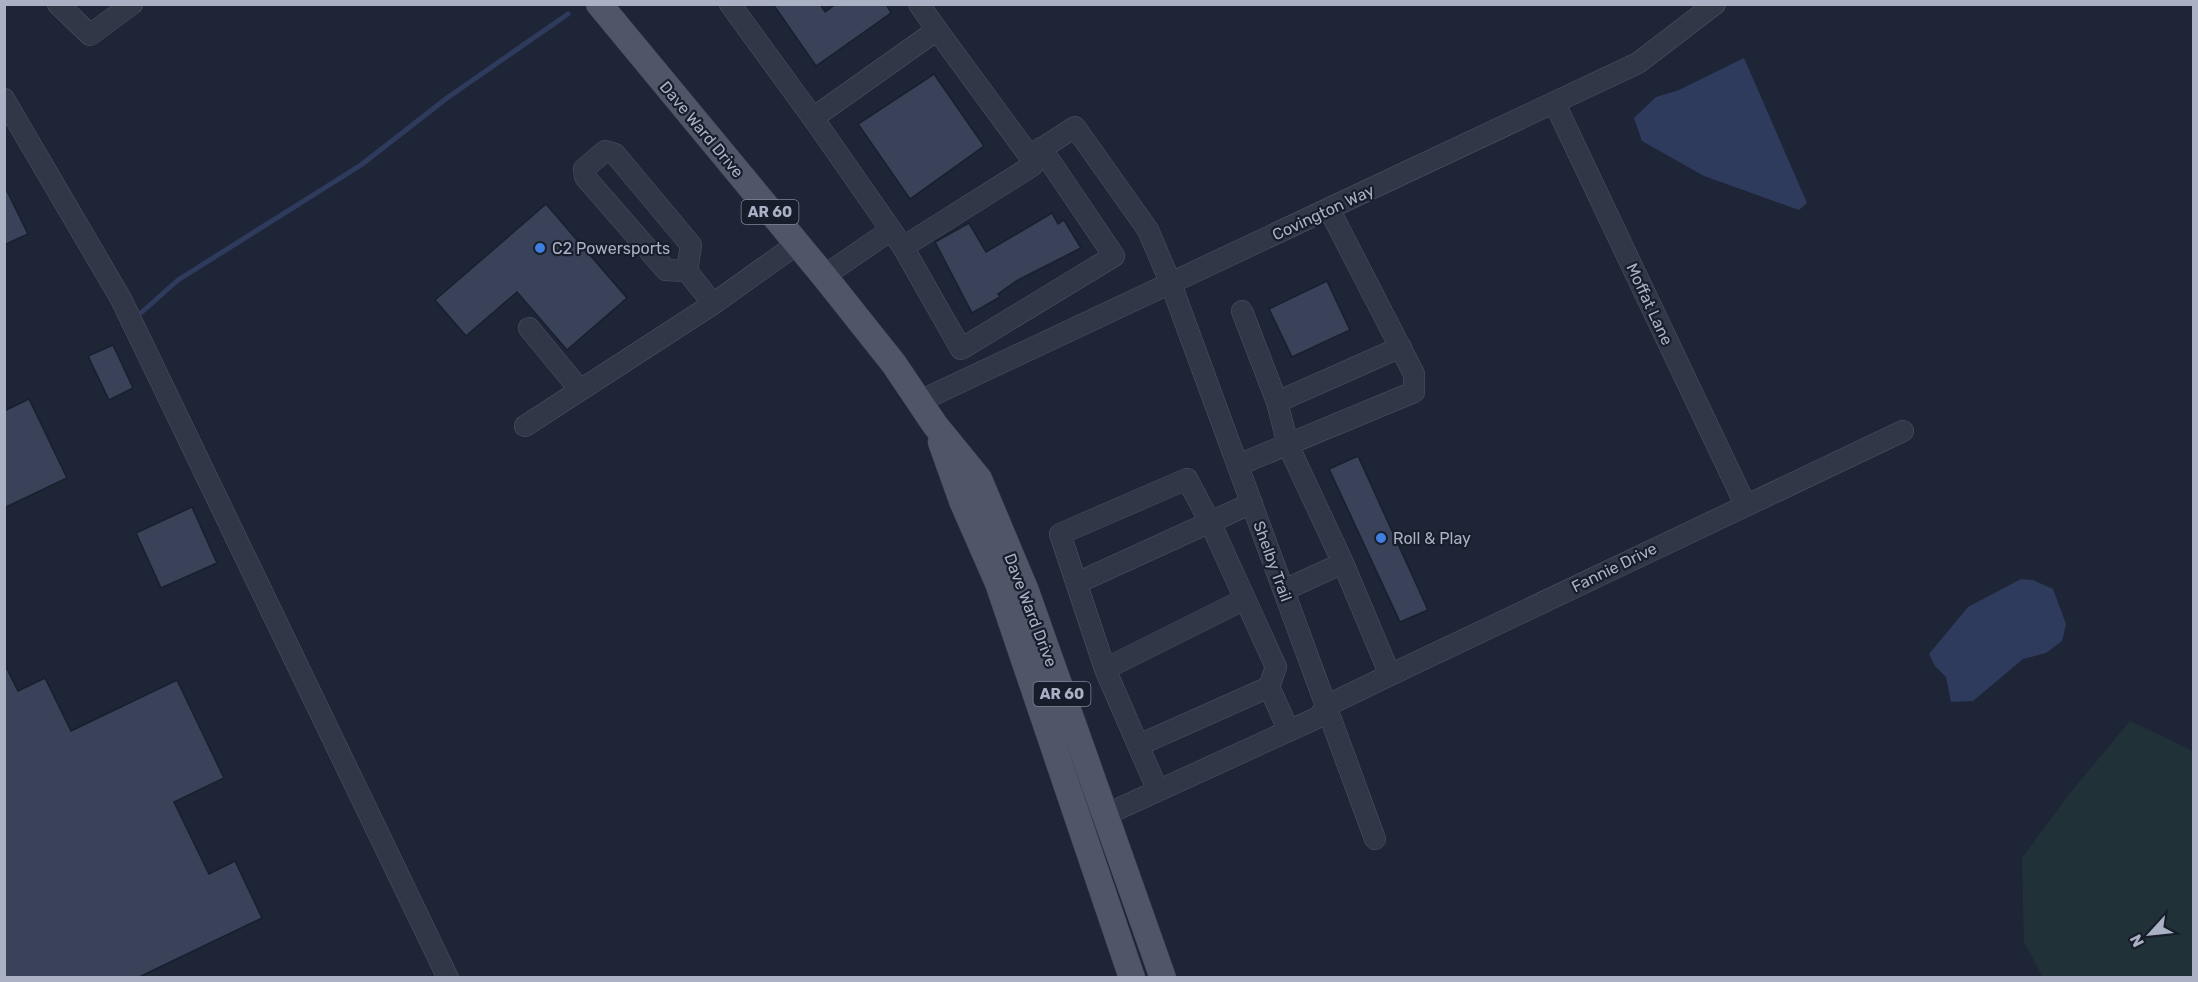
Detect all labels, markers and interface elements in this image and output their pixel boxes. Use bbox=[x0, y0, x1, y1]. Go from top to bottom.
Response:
street label: Dave Ward Drive bbox=[656, 77, 747, 181]
street label: Covington Way bbox=[1269, 180, 1377, 244]
road number: AR 60 bbox=[742, 200, 798, 224]
place label: C2 Powersports bbox=[552, 239, 670, 258]
marker: C2 Powersports bbox=[533, 241, 547, 255]
street label: Moffat Lane bbox=[1622, 260, 1677, 348]
street label: Shelby Trail bbox=[1249, 518, 1296, 604]
place label: Roll & Play bbox=[1393, 529, 1471, 548]
marker: Roll & Play bbox=[1374, 531, 1388, 545]
street label: Fannie Drive bbox=[1569, 539, 1660, 596]
street label: Dave Ward Drive bbox=[1000, 551, 1061, 670]
road number: AR 60 bbox=[1034, 682, 1090, 706]
north arrow bbox=[2120, 904, 2180, 964]
text: N bbox=[2126, 931, 2148, 950]

